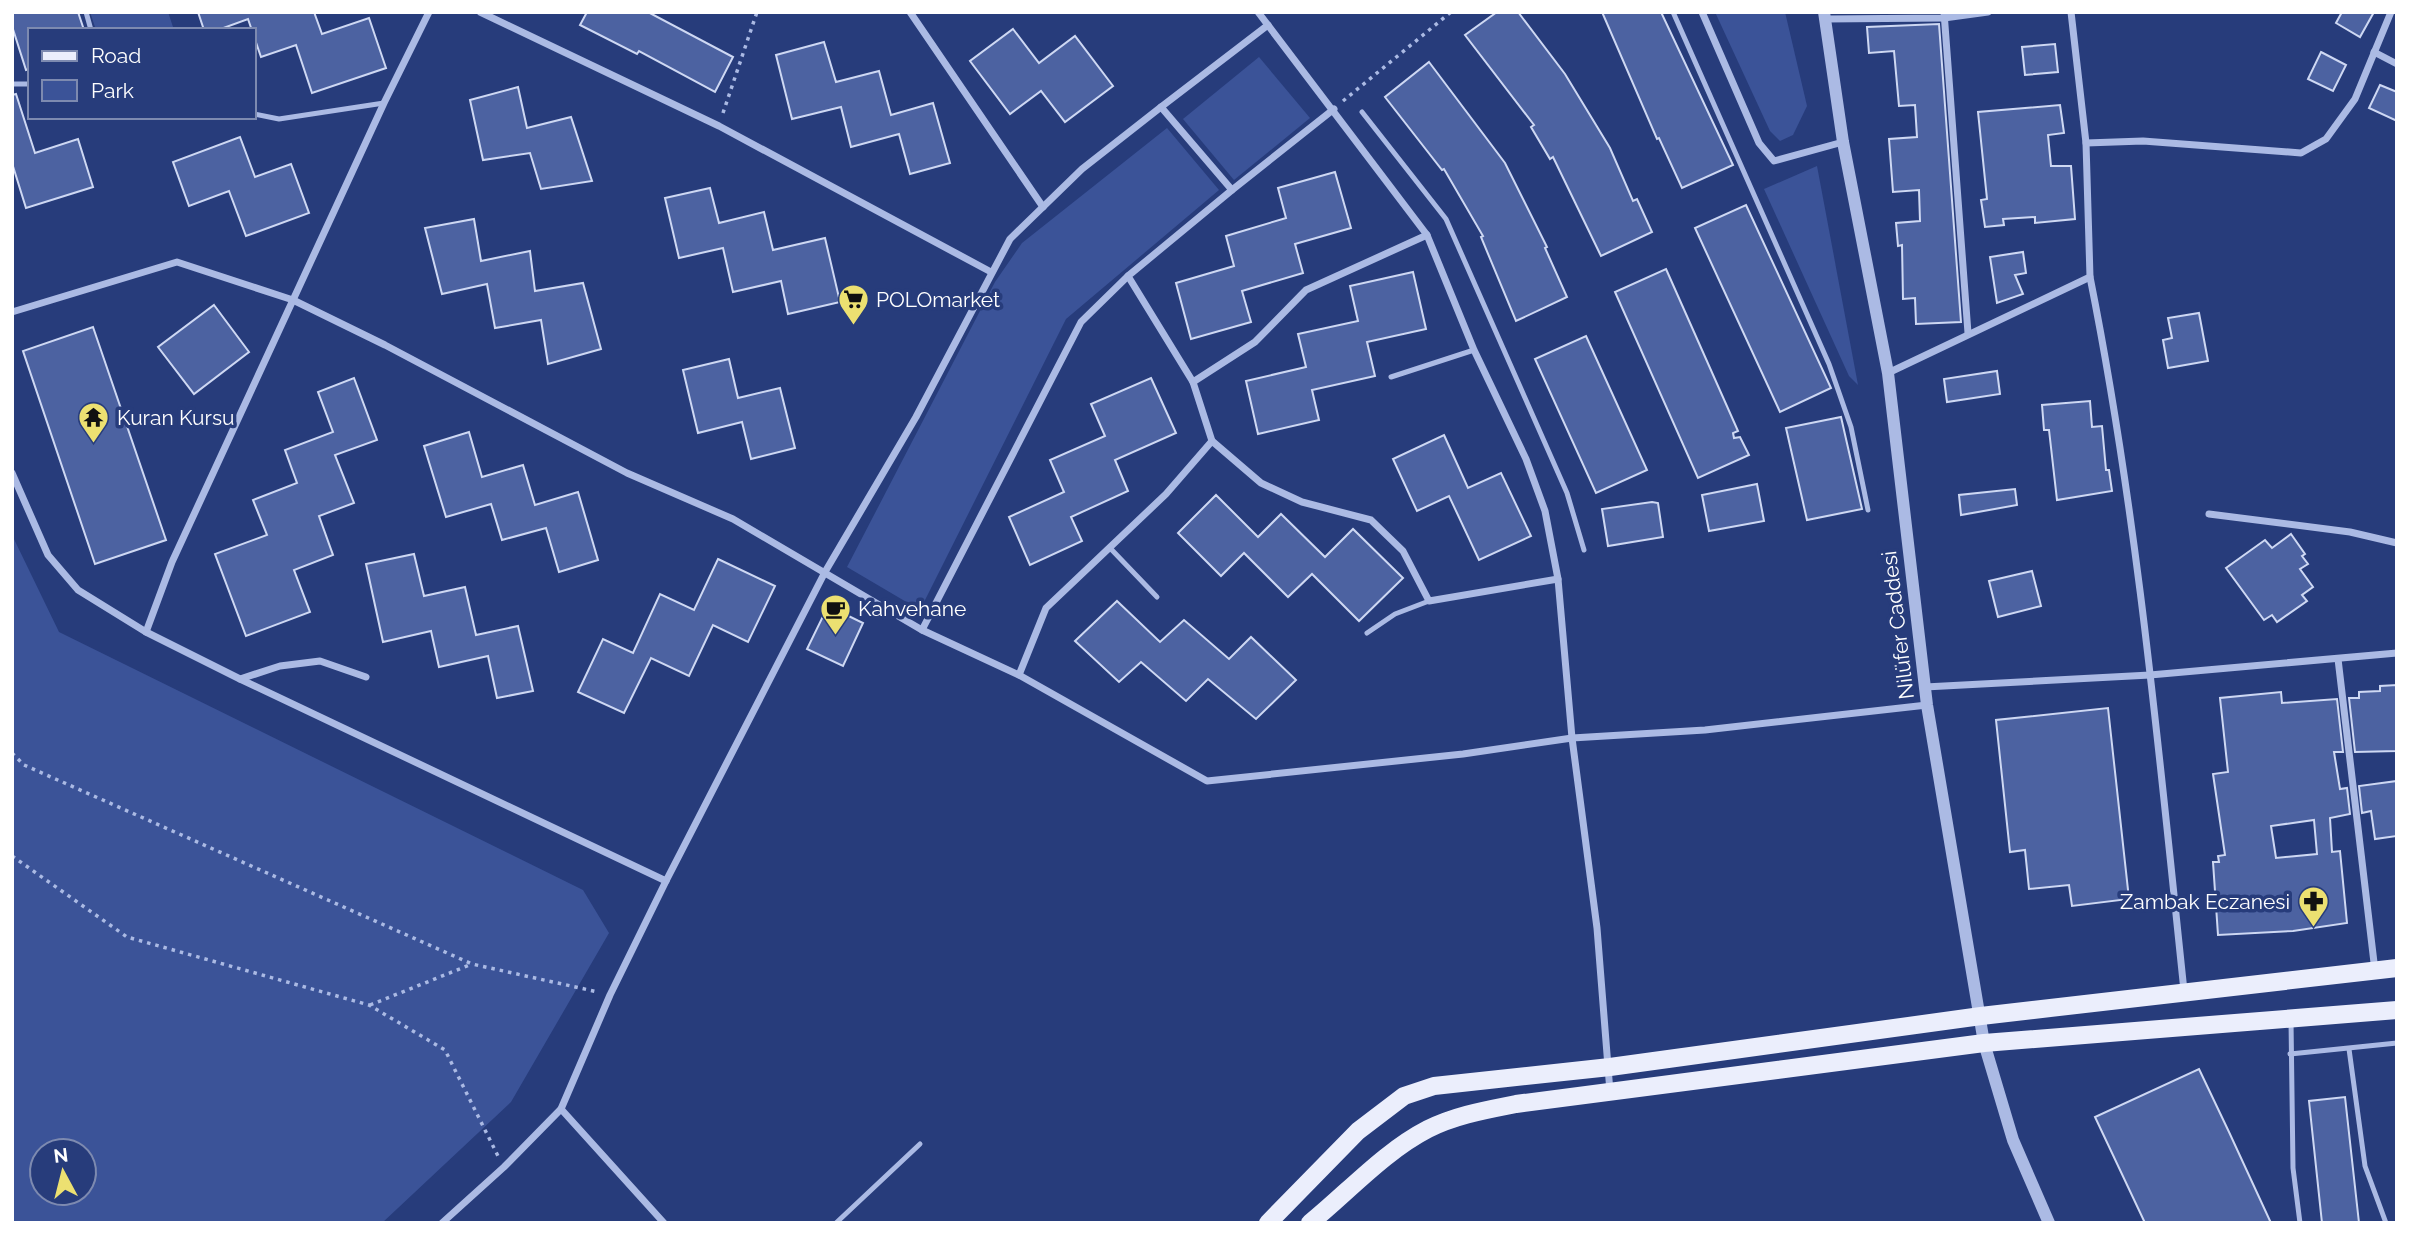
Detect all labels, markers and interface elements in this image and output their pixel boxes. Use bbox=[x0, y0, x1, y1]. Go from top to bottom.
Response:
legend bbox=[28, 28, 256, 119]
text: Road bbox=[91, 43, 141, 68]
text: Park bbox=[91, 78, 134, 103]
supermarket icon: POLOmarket bbox=[836, 283, 870, 327]
place label: POLOmarket bbox=[876, 287, 1000, 312]
temple icon: Kuran Kursu bbox=[77, 401, 111, 445]
place label: Kuran Kursu bbox=[117, 405, 235, 430]
street label: Nilüfer Caddesi bbox=[1876, 550, 1919, 701]
cafe icon: Kahvehane bbox=[818, 592, 852, 636]
place label: Kahvehane bbox=[858, 596, 966, 621]
pharmacy icon: Zambak Eczanesi bbox=[2296, 885, 2330, 929]
place label: Zambak Eczanesi bbox=[2120, 889, 2290, 914]
north arrow bbox=[28, 1137, 98, 1207]
text: N bbox=[52, 1143, 69, 1167]

